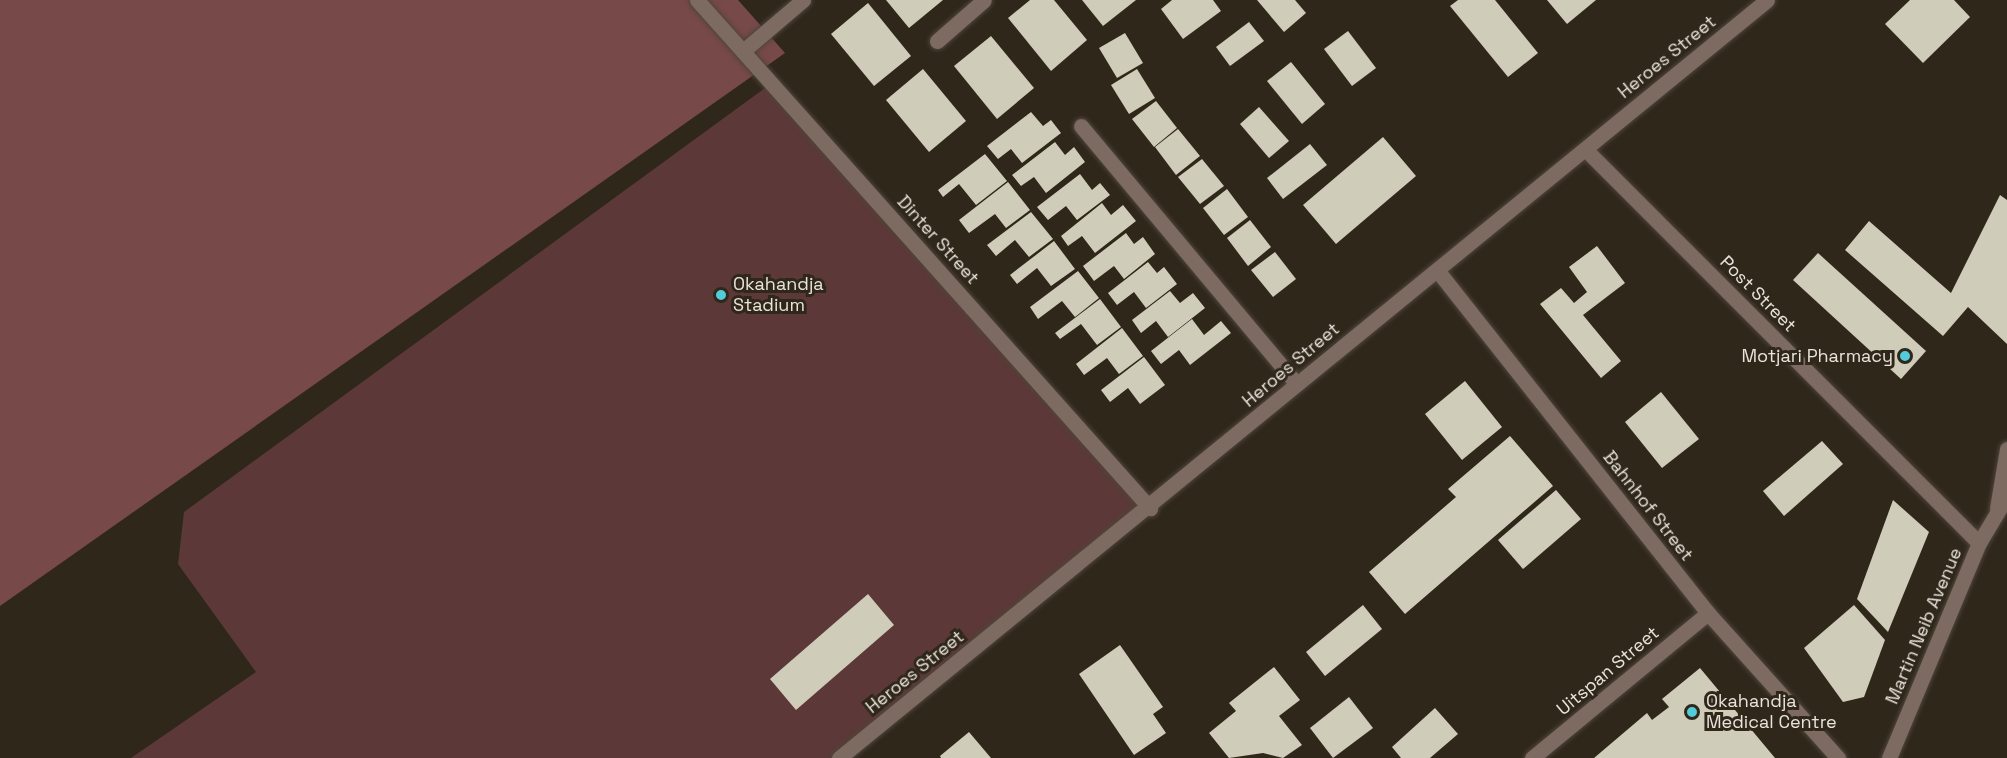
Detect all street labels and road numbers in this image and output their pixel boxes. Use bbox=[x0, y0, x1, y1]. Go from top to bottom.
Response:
street label: Heroes Street bbox=[1614, 11, 1720, 103]
street label: Dinter Street bbox=[892, 191, 984, 289]
street label: Post Street bbox=[1715, 251, 1801, 337]
street label: Heroes Street bbox=[1238, 318, 1344, 412]
street label: Bahnhof Street bbox=[1598, 447, 1698, 565]
street label: Martin Neib Avenue bbox=[1881, 545, 1967, 707]
street label: Uitspan Street bbox=[1552, 622, 1664, 720]
street label: Heroes Street bbox=[862, 626, 968, 718]

